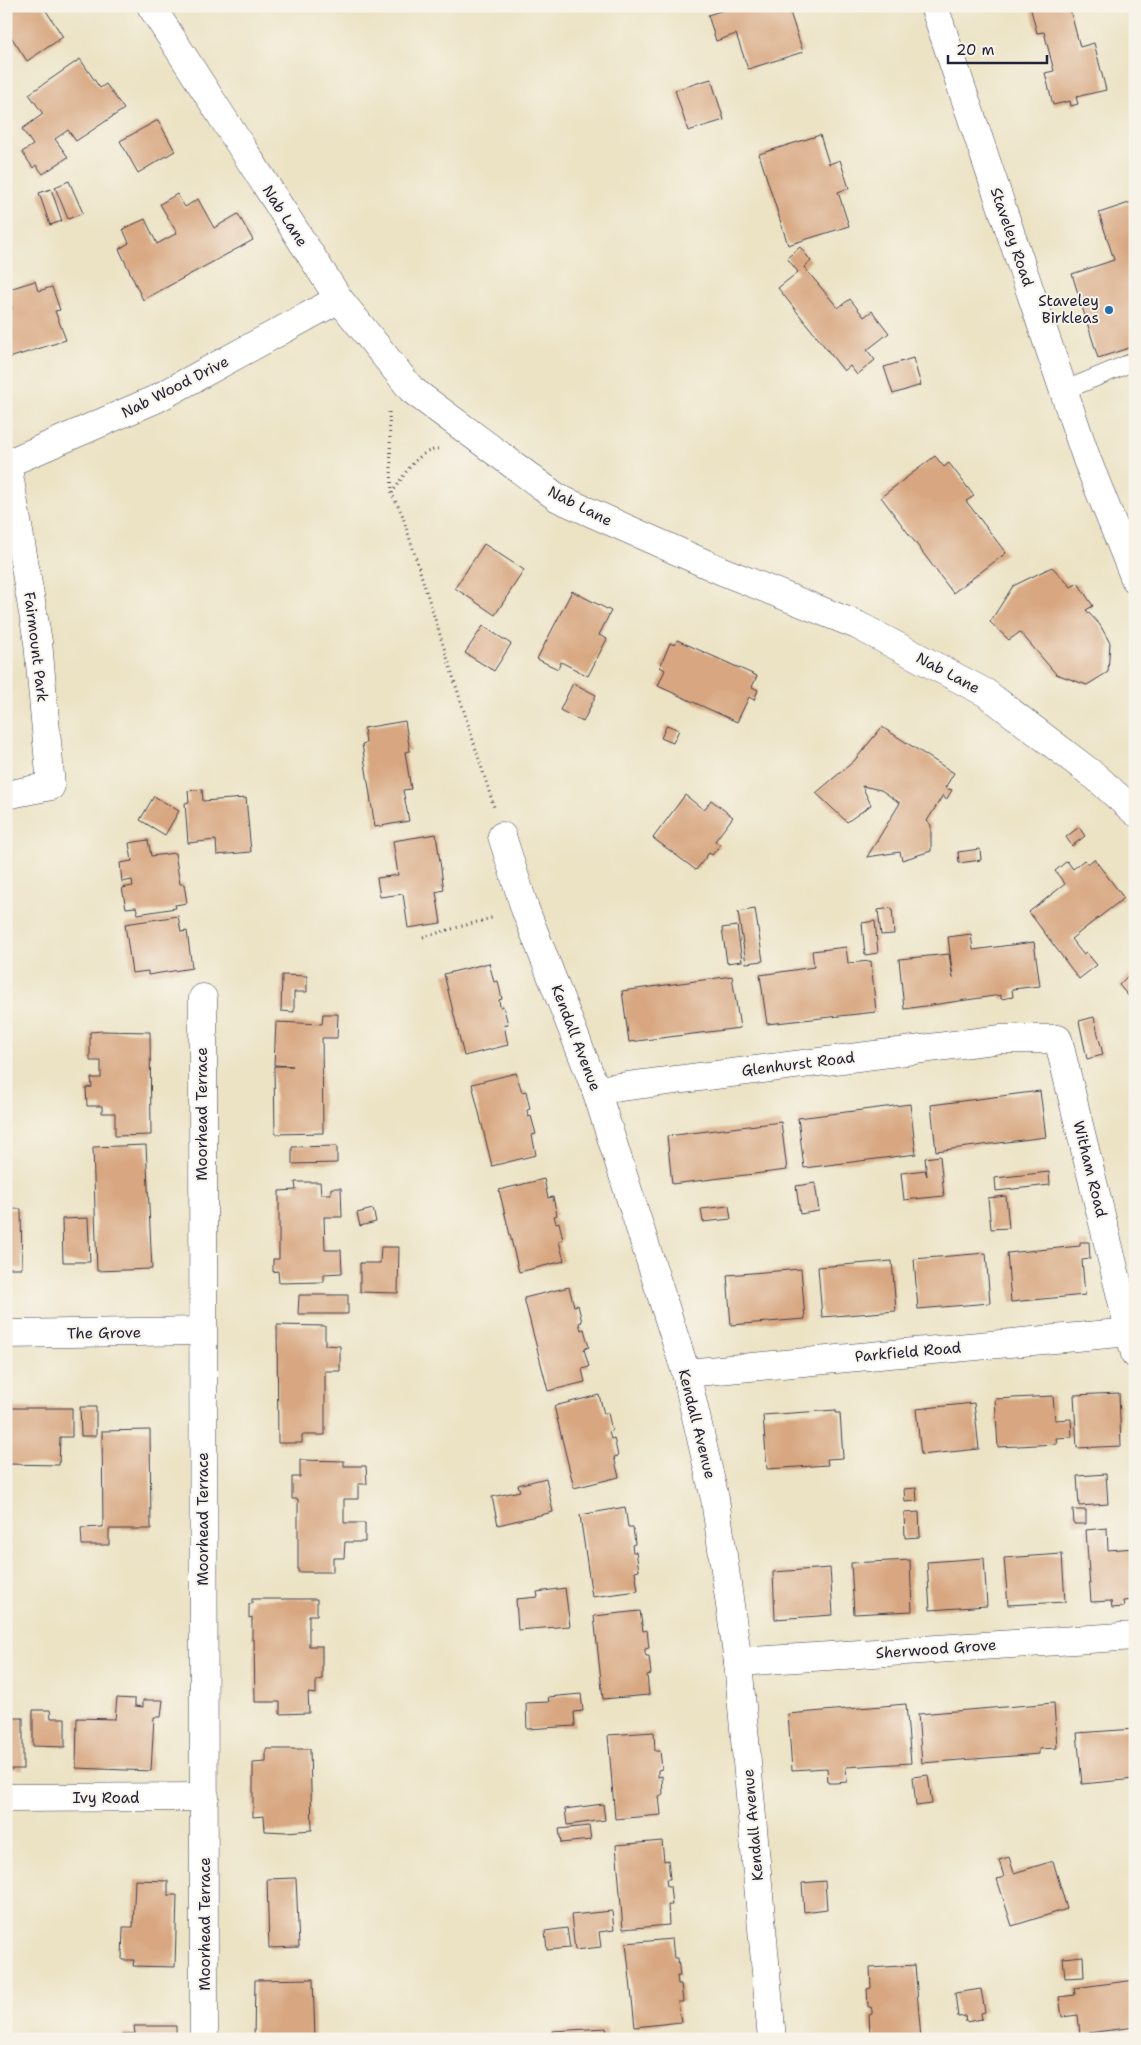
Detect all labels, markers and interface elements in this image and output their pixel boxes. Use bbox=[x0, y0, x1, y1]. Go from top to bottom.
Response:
scale bar bbox=[948, 32, 1047, 64]
text: 20 m bbox=[956, 40, 995, 60]
street label: Nab Lane bbox=[258, 181, 312, 251]
street label: Staveley Road bbox=[986, 185, 1038, 290]
place label: Staveley Birkleas bbox=[1038, 291, 1099, 328]
marker: Staveley Birkleas bbox=[1103, 304, 1115, 316]
street label: Nab Wood Drive bbox=[118, 351, 232, 423]
street label: Nab Lane bbox=[544, 481, 616, 531]
street label: Fairmount Park bbox=[19, 591, 53, 703]
street label: Nab Lane bbox=[913, 648, 983, 698]
street label: Kendall Avenue bbox=[547, 982, 605, 1094]
street label: Moorhead Terrace bbox=[192, 1047, 212, 1181]
street label: Glenhurst Road bbox=[740, 1047, 856, 1081]
street label: Witham Road bbox=[1068, 1119, 1112, 1220]
street label: The Grove bbox=[67, 1322, 141, 1344]
street label: Parkfield Road bbox=[854, 1337, 963, 1367]
street label: Kendall Avenue bbox=[674, 1367, 720, 1481]
street label: Moorhead Terrace bbox=[193, 1452, 213, 1586]
street label: Sherwood Grove bbox=[875, 1635, 997, 1663]
street label: Kendall Avenue bbox=[738, 1768, 768, 1882]
street label: Ivy Road bbox=[73, 1788, 140, 1808]
street label: Moorhead Terrace bbox=[195, 1857, 215, 1991]

